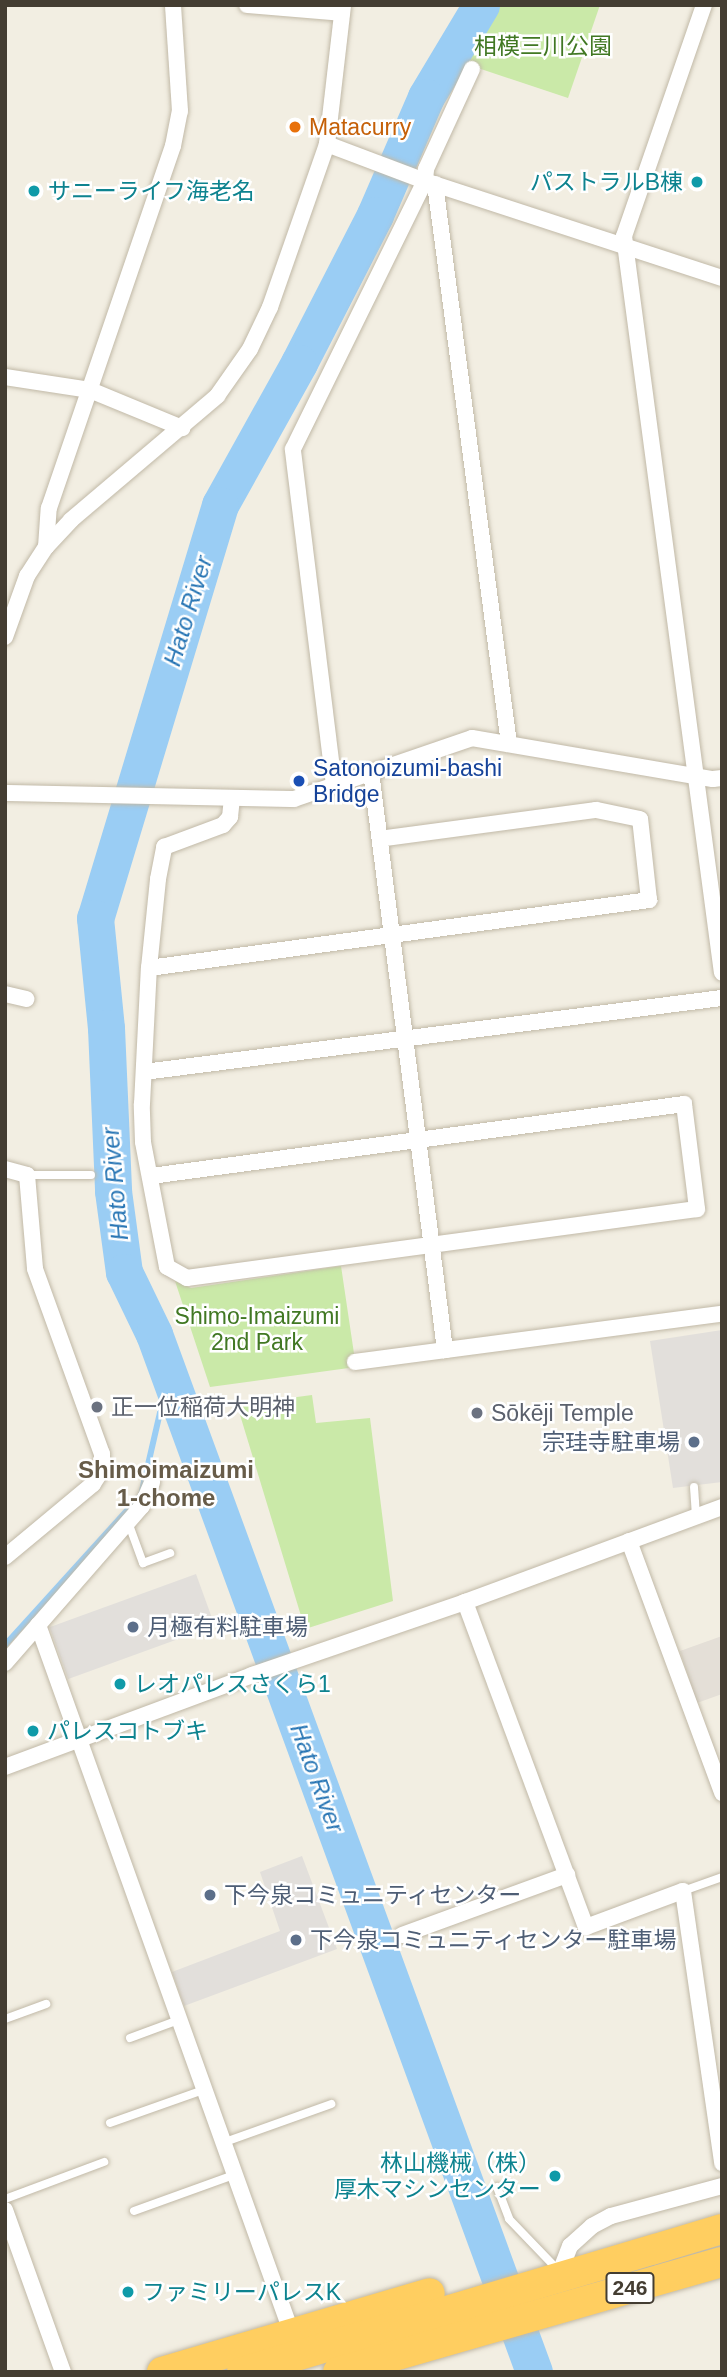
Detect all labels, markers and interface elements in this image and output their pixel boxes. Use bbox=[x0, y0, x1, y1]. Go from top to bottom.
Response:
park label: 相模三川公園 bbox=[474, 32, 612, 60]
place label: Matacurry bbox=[309, 113, 411, 141]
marker: Matacurry bbox=[287, 119, 303, 135]
place label: パストラルB棟 bbox=[530, 168, 683, 196]
marker: パストラルB棟 bbox=[689, 174, 705, 190]
place label: サニーライフ海老名 bbox=[48, 177, 255, 205]
marker: サニーライフ海老名 bbox=[26, 183, 42, 199]
water label: Hato River bbox=[158, 553, 218, 669]
place label: Satonoizumi-bashi Bridge bbox=[313, 754, 502, 808]
marker: Satonoizumi-bashi Bridge bbox=[291, 773, 307, 789]
water label: Hato River bbox=[96, 1126, 134, 1242]
park label: Shimo-Imaizumi 2nd Park bbox=[175, 1302, 339, 1356]
place label: 正一位稲荷大明神 bbox=[111, 1393, 295, 1421]
marker: 正一位稲荷大明神 bbox=[89, 1399, 105, 1415]
place label: Sōkēji Temple bbox=[491, 1399, 634, 1427]
marker: Sōkēji Temple bbox=[469, 1405, 485, 1421]
place label: 宗珪寺駐車場 bbox=[542, 1428, 680, 1456]
marker: 宗珪寺駐車場 bbox=[686, 1434, 702, 1450]
district label: Shimoimaizumi 1-chome bbox=[78, 1456, 254, 1512]
place label: 月極有料駐車場 bbox=[147, 1613, 308, 1641]
marker: 月極有料駐車場 bbox=[125, 1619, 141, 1635]
place label: レオパレスさくら1 bbox=[134, 1670, 331, 1698]
marker: レオパレスさくら1 bbox=[112, 1676, 128, 1692]
place label: パレスコトブキ bbox=[47, 1717, 208, 1745]
water label: Hato River bbox=[284, 1720, 350, 1836]
marker: パレスコトブキ bbox=[25, 1723, 41, 1739]
place label: 下今泉コミュニティセンター bbox=[224, 1881, 523, 1909]
marker: 下今泉コミュニティセンター bbox=[202, 1887, 218, 1903]
place label: 下今泉コミュニティセンター駐車場 bbox=[310, 1926, 678, 1954]
marker: 下今泉コミュニティセンター駐車場 bbox=[288, 1932, 304, 1948]
place label: 林山機械（株） 厚木マシンセンター bbox=[334, 2149, 541, 2203]
marker: 林山機械（株） 厚木マシンセンター bbox=[547, 2168, 563, 2184]
road number: 246 bbox=[604, 2270, 656, 2306]
place label: ファミリーパレスK bbox=[142, 2278, 341, 2306]
marker: ファミリーパレスK bbox=[120, 2284, 136, 2300]

